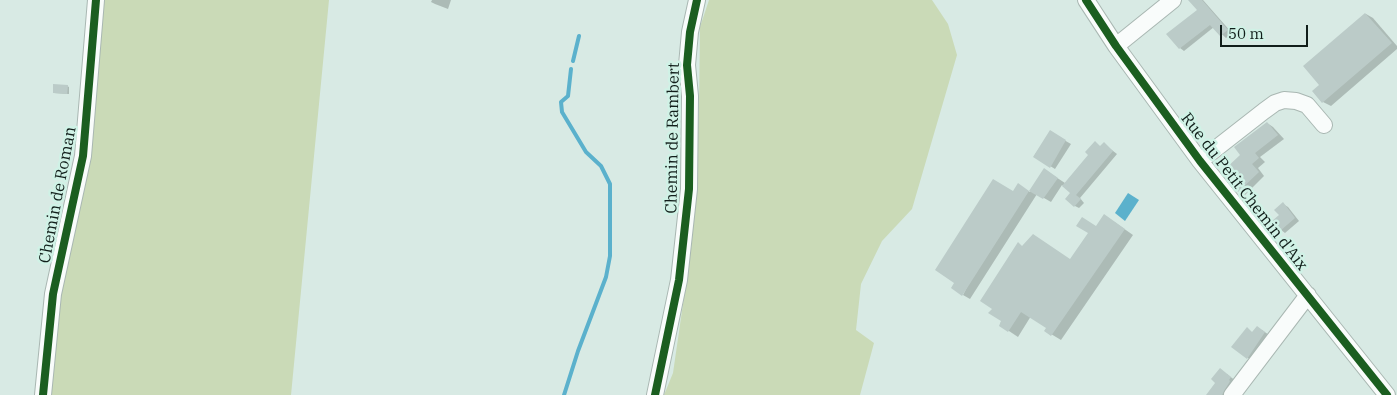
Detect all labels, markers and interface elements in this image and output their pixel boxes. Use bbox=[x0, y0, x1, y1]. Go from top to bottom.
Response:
scale bar bbox=[1222, 15, 1310, 47]
text: 50 m bbox=[1228, 24, 1264, 43]
street label: Chemin de Rambert bbox=[662, 62, 684, 214]
street label: Rue du Petit Chemin d'Aix bbox=[1176, 109, 1312, 275]
street label: Chemin de Roman bbox=[35, 125, 81, 265]

